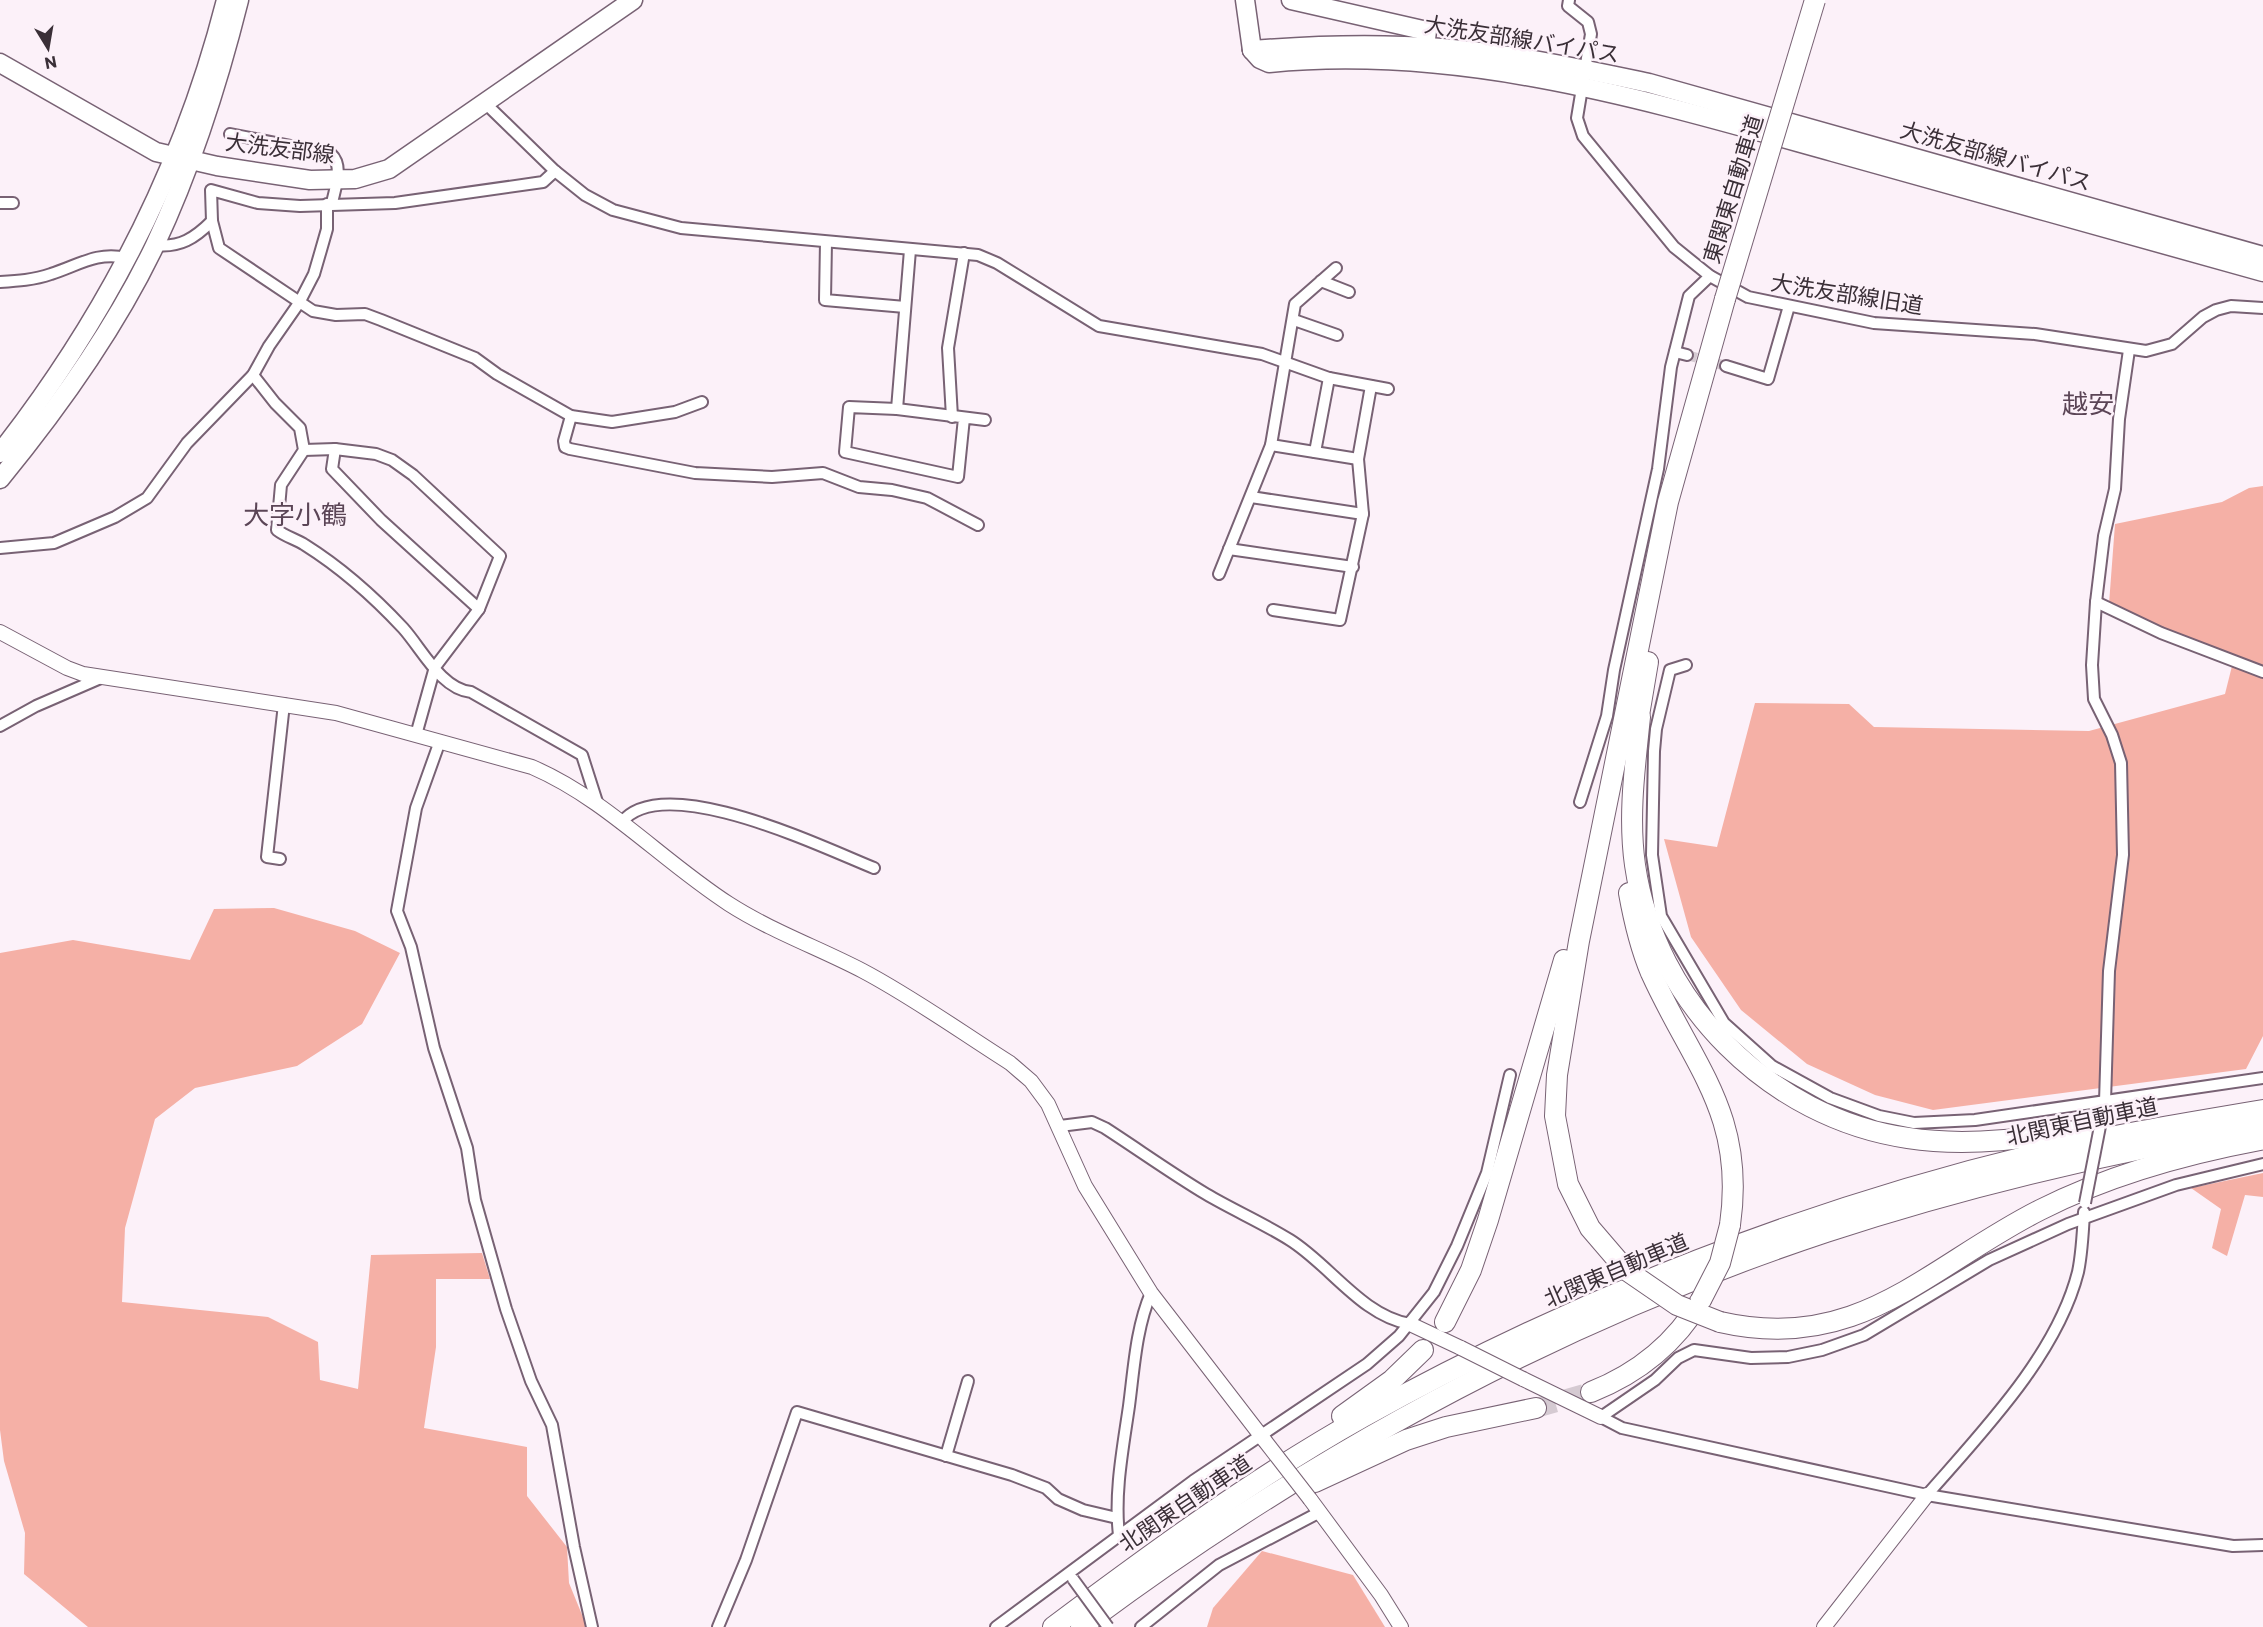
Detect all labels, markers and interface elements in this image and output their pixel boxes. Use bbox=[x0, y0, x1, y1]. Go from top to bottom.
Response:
street label: 大洗友部線バイパス bbox=[1422, 10, 1622, 67]
north arrow bbox=[18, 18, 78, 78]
text: N bbox=[43, 53, 59, 74]
street label: 東関東自動車道 bbox=[1697, 111, 1768, 266]
street label: 大洗友部線バイパス bbox=[1897, 115, 2095, 196]
street label: 大洗友部線 bbox=[224, 127, 336, 168]
street label: 大洗友部線旧道 bbox=[1769, 268, 1925, 319]
district label: 越安 bbox=[2062, 387, 2114, 418]
district label: 大字小鶴 bbox=[243, 498, 347, 529]
street label: 北関東自動車道 bbox=[2004, 1091, 2160, 1150]
street label: 北関東自動車道 bbox=[1540, 1227, 1692, 1312]
street label: 北関東自動車道 bbox=[1113, 1448, 1256, 1557]

